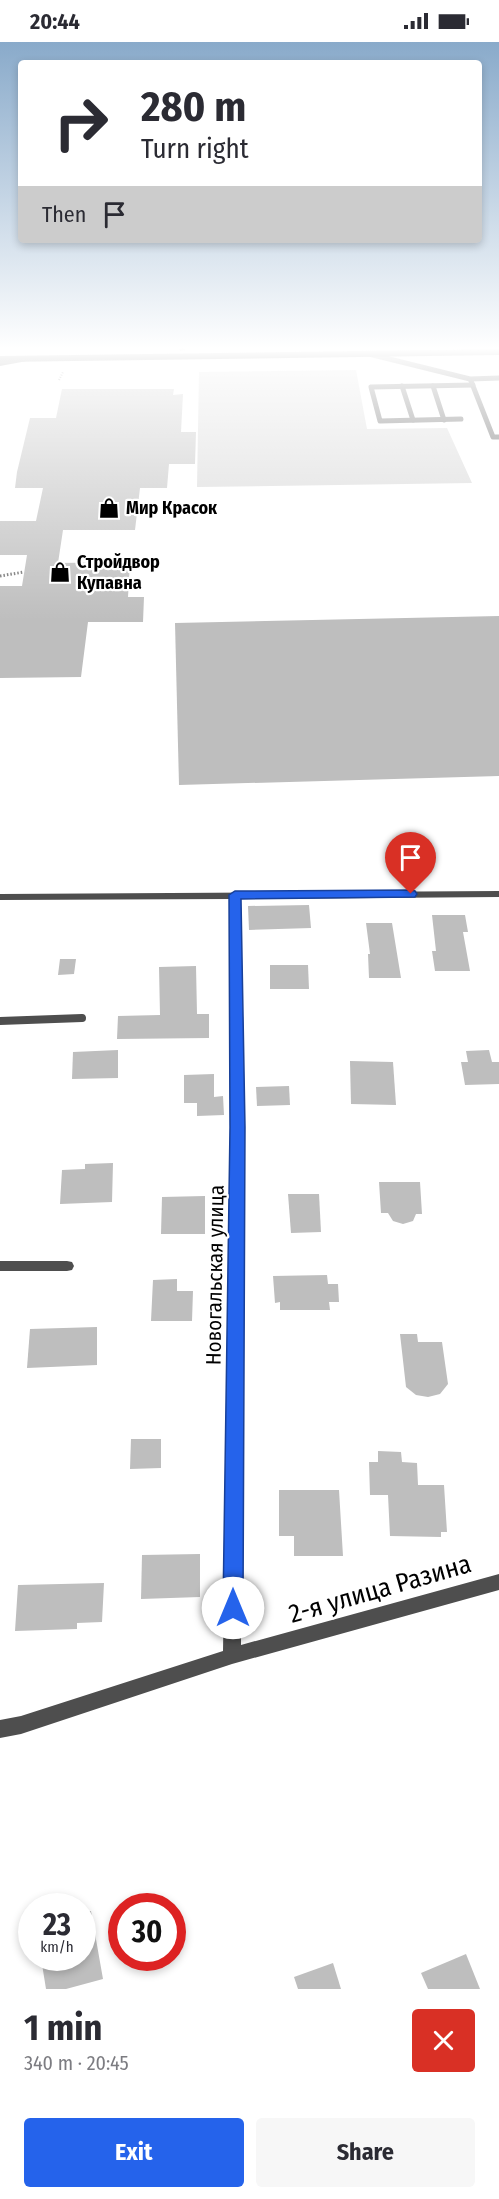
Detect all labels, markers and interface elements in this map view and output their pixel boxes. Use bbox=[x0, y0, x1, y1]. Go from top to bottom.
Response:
text: 20:44 bbox=[30, 8, 80, 35]
text: 280 m bbox=[141, 82, 246, 132]
icon: right bbox=[42, 84, 120, 162]
text: Turn right bbox=[141, 133, 249, 165]
icon: arrive bbox=[98, 198, 131, 231]
text: Then bbox=[42, 201, 86, 228]
shop icon: Мир Красок bbox=[97, 496, 121, 520]
place label: Мир Красок bbox=[126, 497, 218, 519]
place label: Стройдвор Купавна bbox=[77, 551, 160, 594]
shop icon: Стройдвор Купавна bbox=[48, 560, 72, 584]
pin bbox=[385, 832, 436, 894]
icon: arrive bbox=[394, 841, 427, 874]
street label: Новогальская улица bbox=[200, 1185, 230, 1365]
street label: 2-я улица Разина bbox=[285, 1548, 475, 1630]
position arrow bbox=[201, 1576, 265, 1640]
speed limit sign: 30 bbox=[108, 1893, 186, 1971]
text: 23 bbox=[43, 1907, 71, 1943]
text: km/h bbox=[40, 1938, 74, 1956]
text: 1 min bbox=[24, 2006, 102, 2050]
button: close bbox=[412, 2009, 475, 2072]
text: 340 m · 20:45 bbox=[24, 2051, 129, 2075]
button: Exit bbox=[24, 2118, 244, 2187]
button: Share bbox=[256, 2118, 475, 2187]

